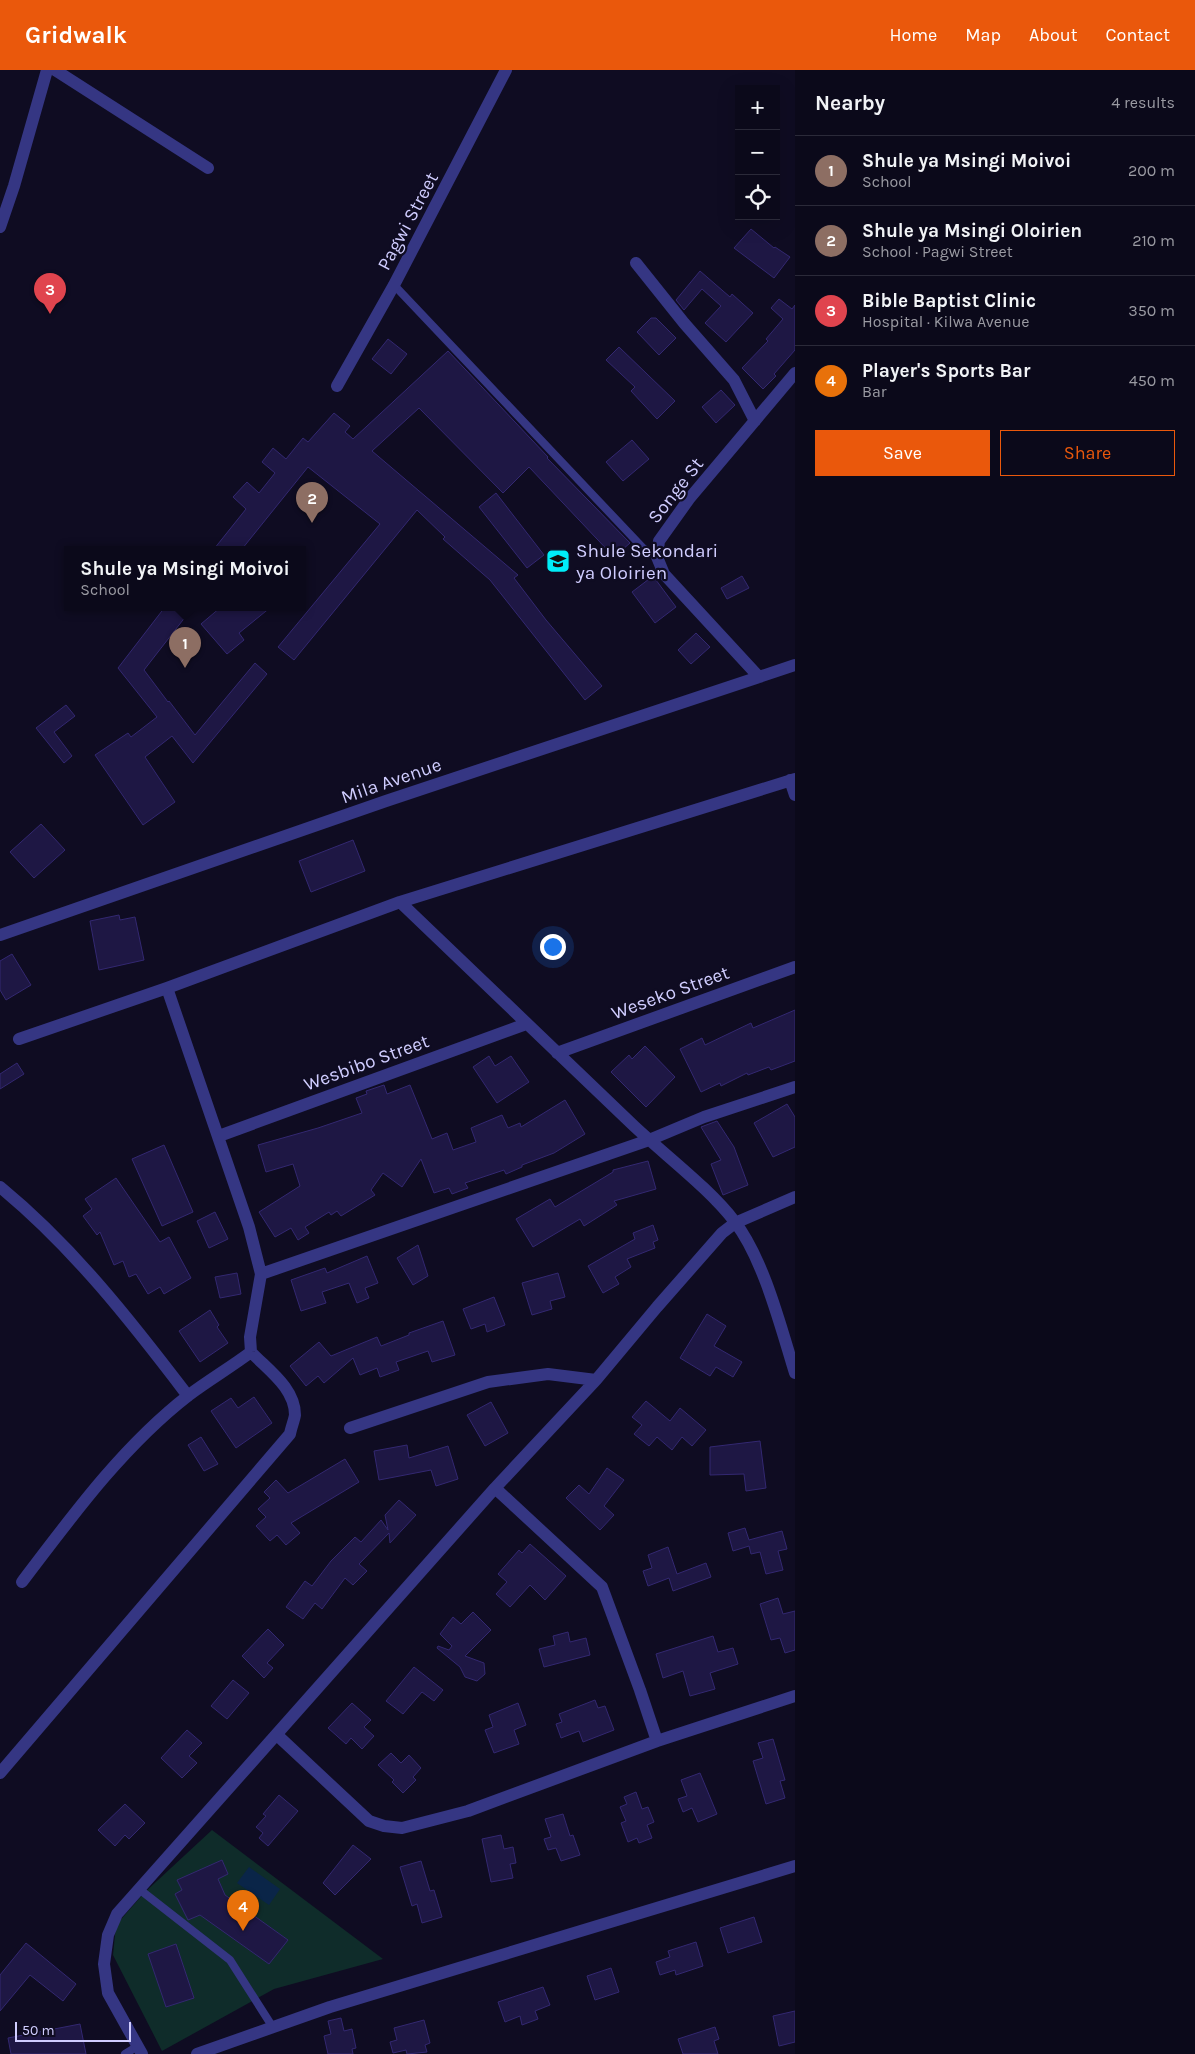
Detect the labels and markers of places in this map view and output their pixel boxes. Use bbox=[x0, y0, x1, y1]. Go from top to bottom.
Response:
pin: 3 bbox=[34, 273, 66, 314]
pin: 2 bbox=[296, 482, 328, 523]
place label: Shule Sekondari ya Oloirien bbox=[575, 540, 718, 584]
school or university icon: Shule Sekondari ya Oloirien bbox=[545, 548, 571, 574]
pin: 1 bbox=[169, 627, 201, 668]
pin: 4 bbox=[227, 1890, 259, 1931]

